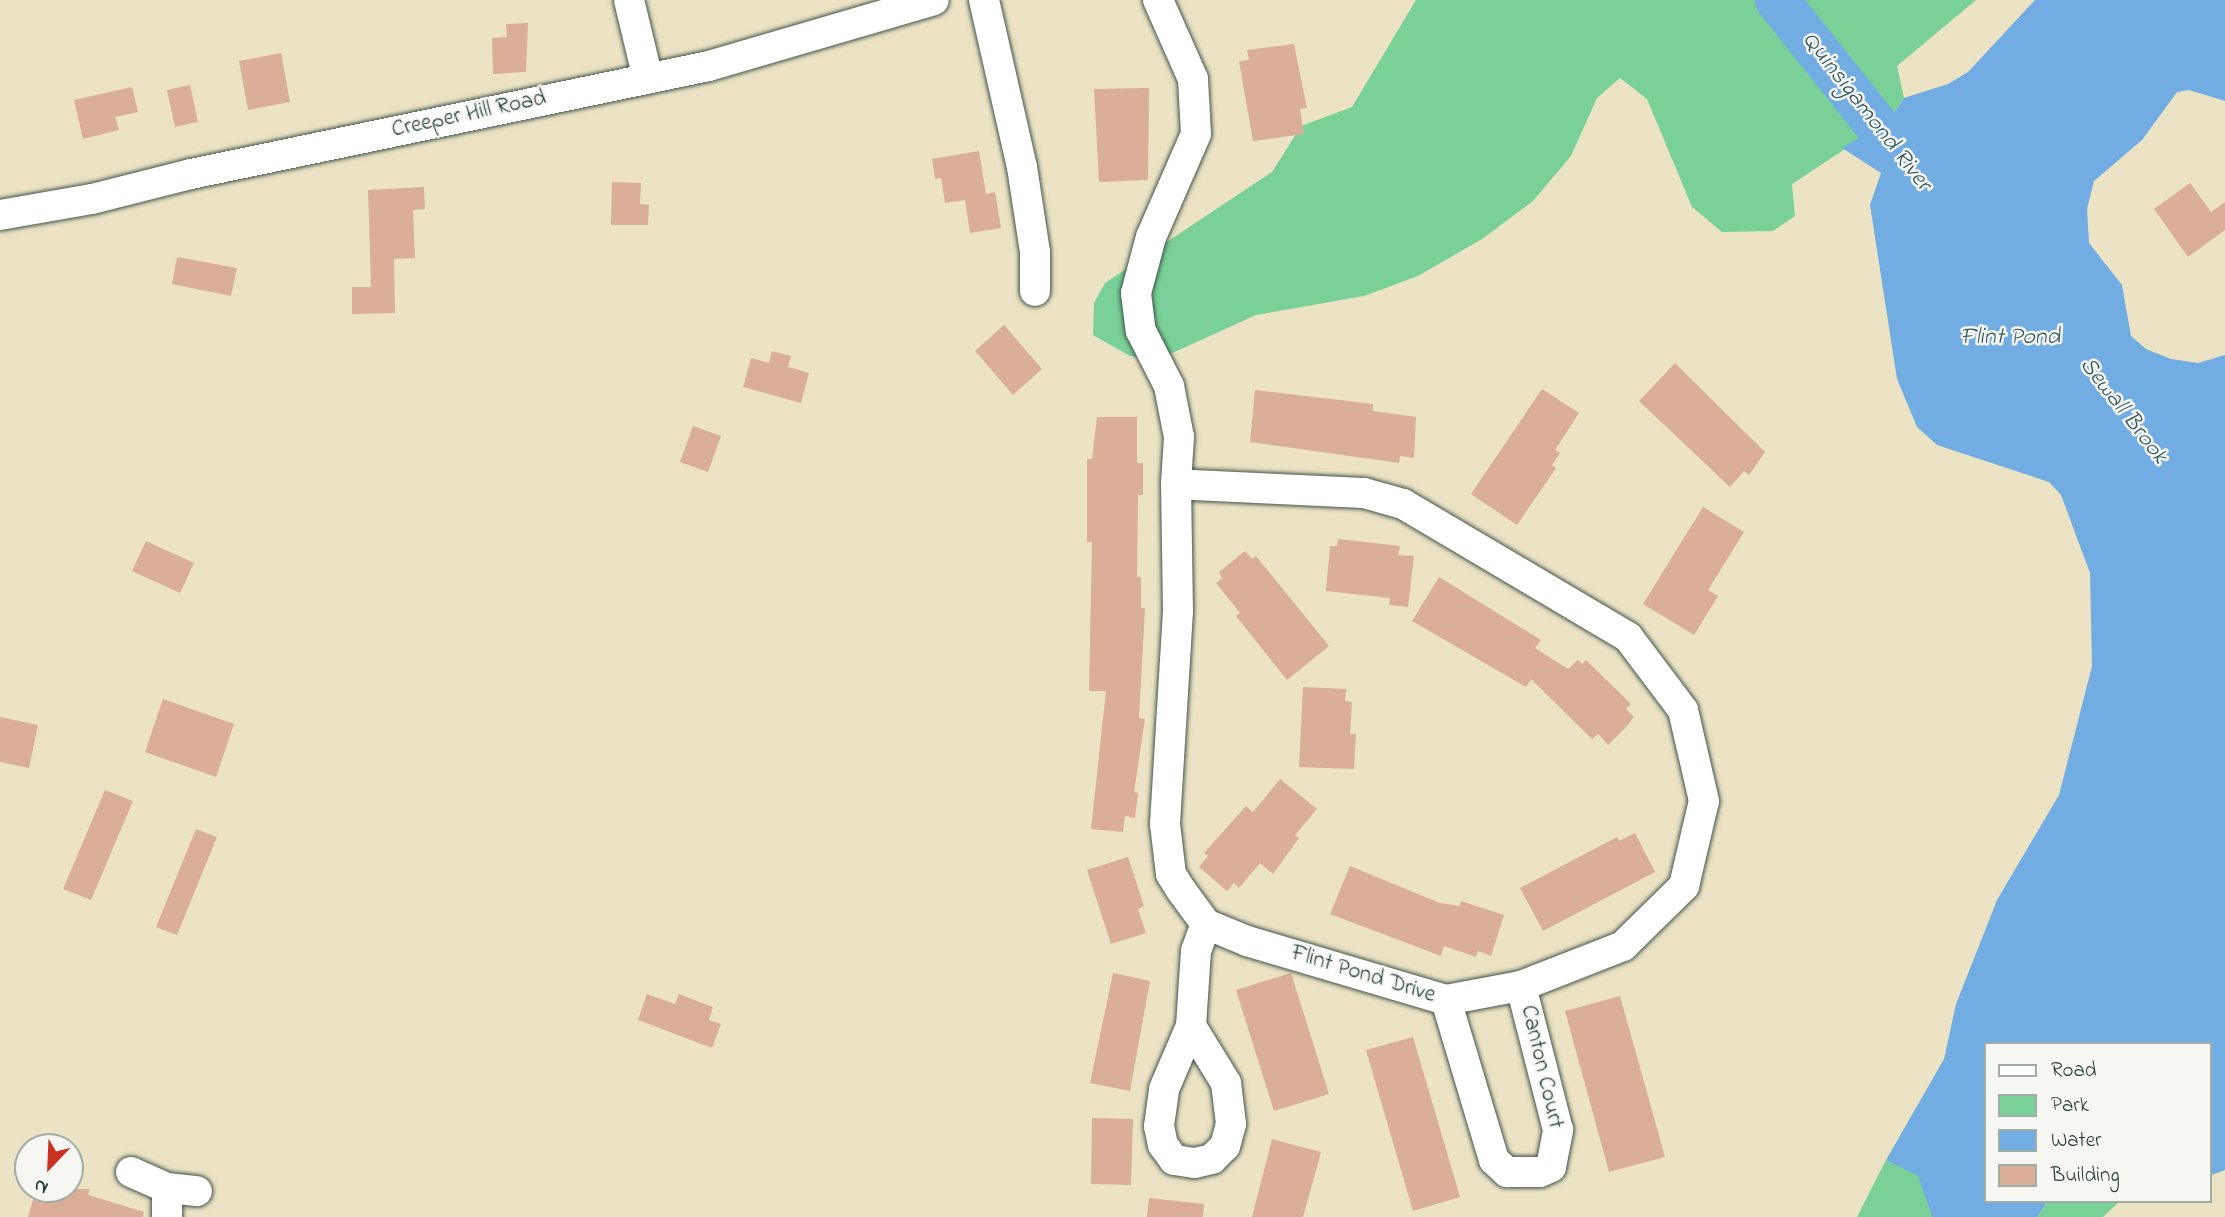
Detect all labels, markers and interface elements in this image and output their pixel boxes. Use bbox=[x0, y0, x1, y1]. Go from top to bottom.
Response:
water label: Quinsigamond River bbox=[1795, 27, 1937, 197]
street label: Creeper Hill Road bbox=[389, 85, 549, 145]
water label: Flint Pond bbox=[1960, 324, 2060, 352]
water label: Sewall Brook bbox=[2072, 352, 2174, 470]
street label: Flint Pond Drive bbox=[1287, 940, 1439, 1010]
street label: Canton Court bbox=[1513, 1003, 1569, 1131]
legend bbox=[1983, 1042, 2211, 1203]
text: Road bbox=[2051, 1056, 2097, 1086]
text: Park bbox=[2051, 1091, 2089, 1121]
text: Water bbox=[2051, 1126, 2102, 1156]
north arrow bbox=[14, 1133, 84, 1203]
text: Building bbox=[2051, 1161, 2120, 1191]
text: N bbox=[30, 1171, 53, 1201]

